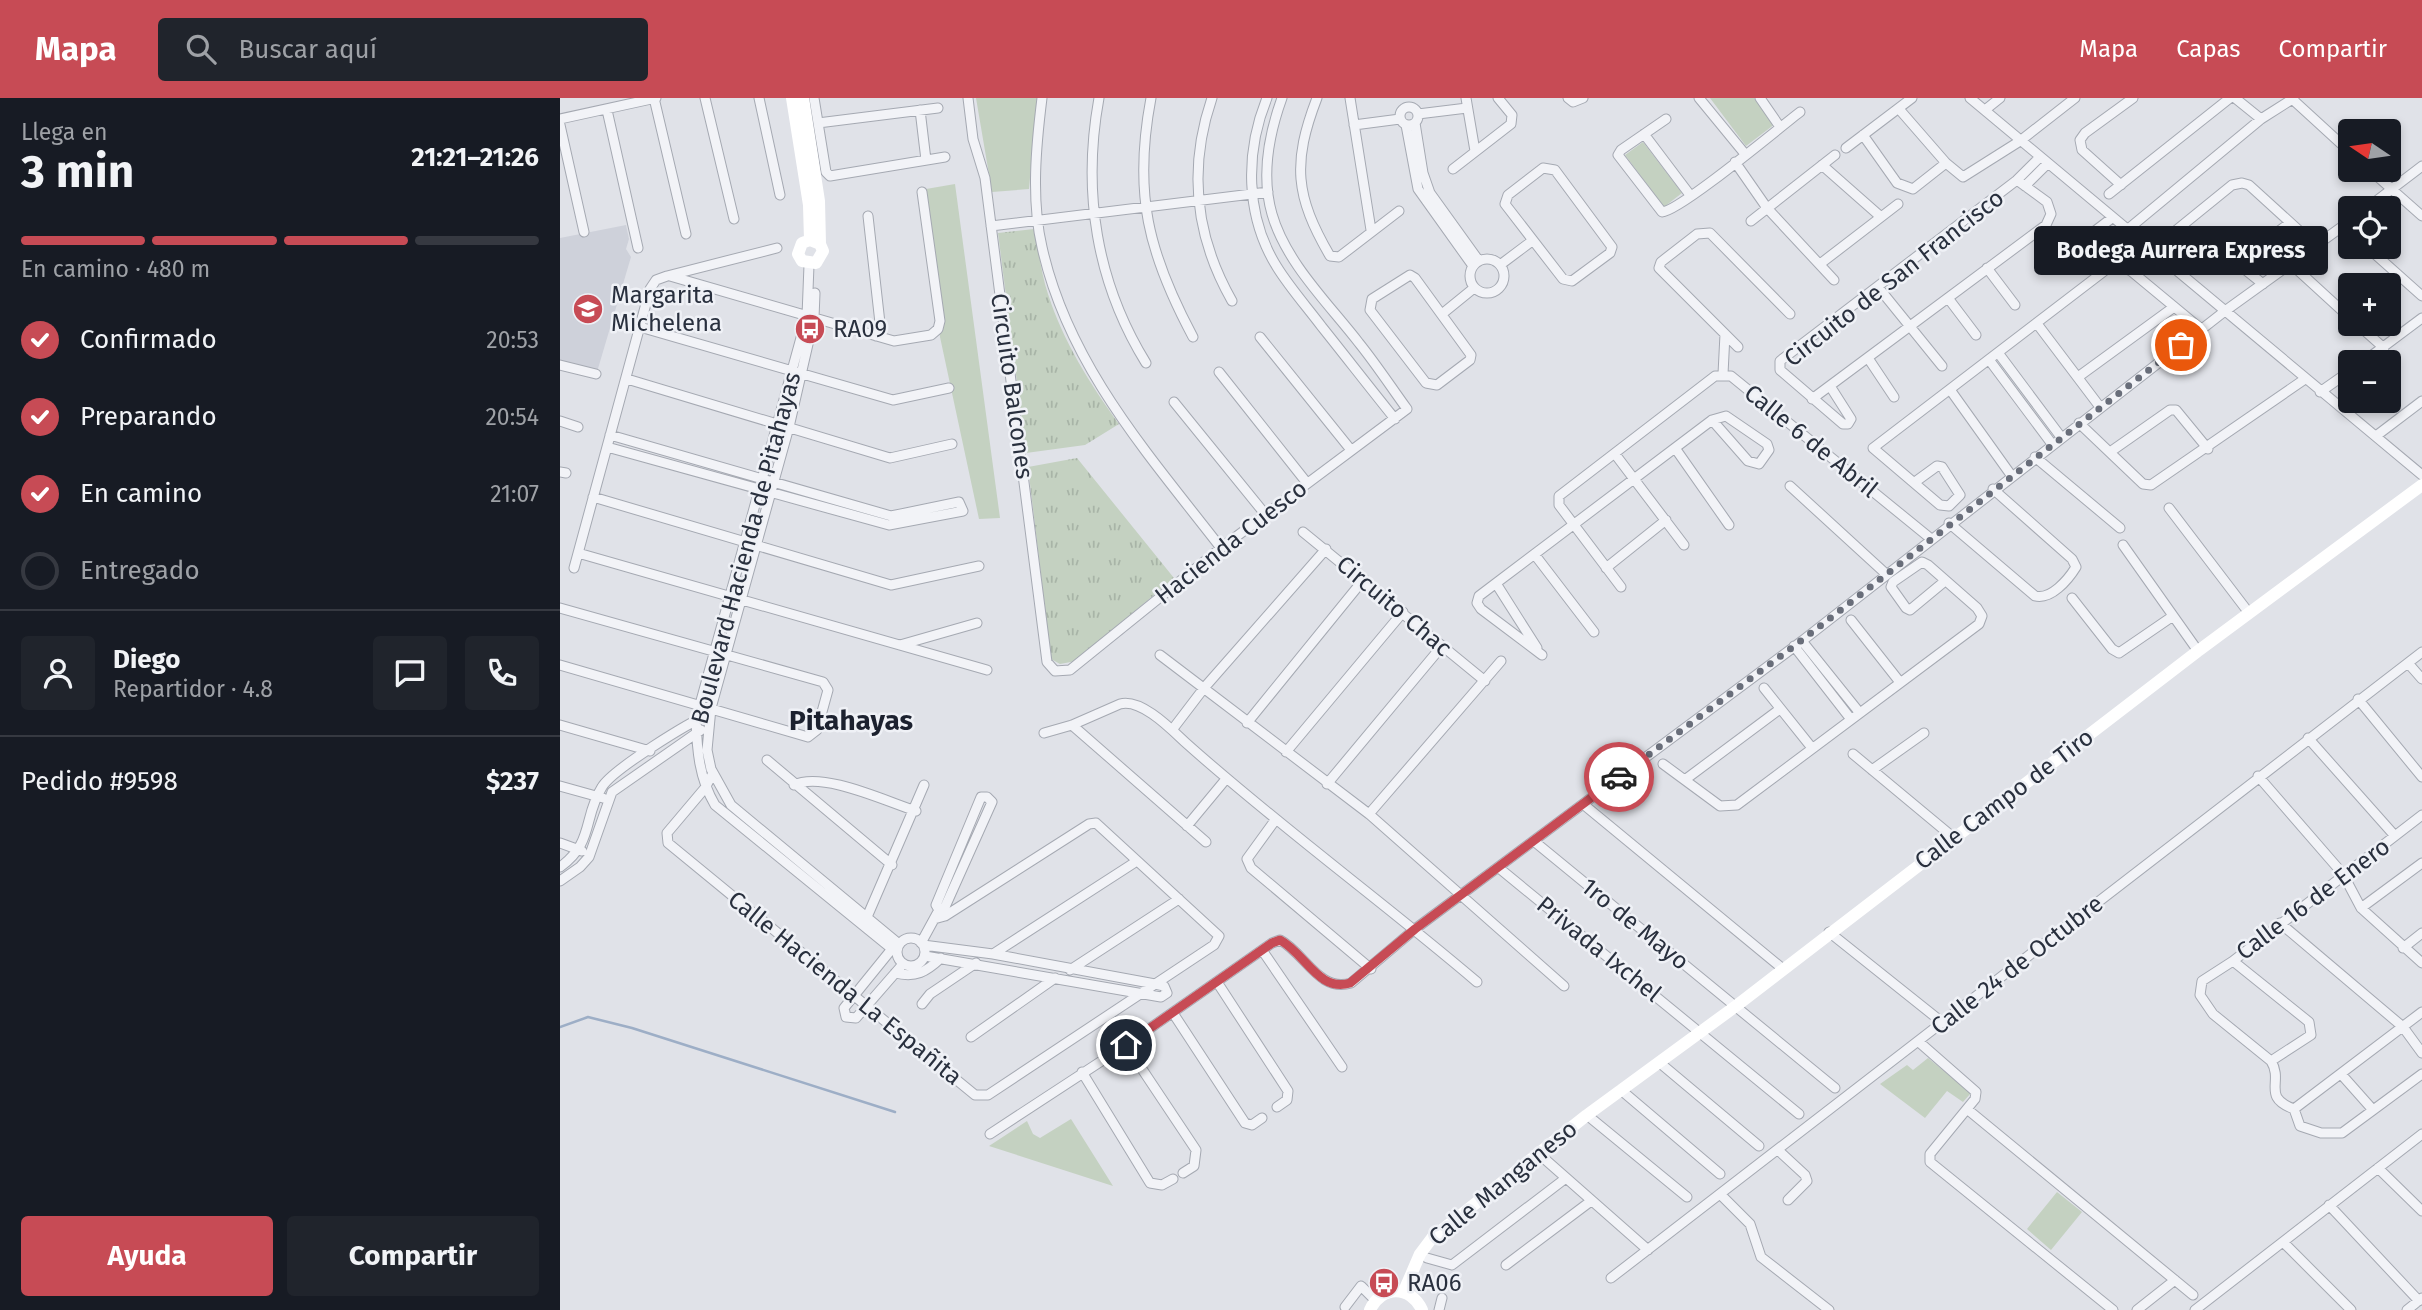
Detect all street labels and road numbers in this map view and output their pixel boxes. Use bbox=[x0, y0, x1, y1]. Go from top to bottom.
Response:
street label: Circuito de San Francisco bbox=[1779, 184, 2009, 372]
street label: Circuito Balcones bbox=[985, 291, 1039, 481]
street label: Boulevard Hacienda de Pitahayas bbox=[686, 369, 806, 727]
street label: Calle 6 de Abril bbox=[1739, 379, 1883, 503]
street label: Hacienda Cuesco bbox=[1150, 474, 1312, 610]
street label: Circuito Chac bbox=[1331, 550, 1457, 662]
street label: Calle Campo de Tiro bbox=[1909, 723, 2099, 875]
street label: Calle 16 de Enero bbox=[2231, 832, 2395, 966]
street label: 1ro de Mayo bbox=[1576, 872, 1694, 976]
street label: Calle Hacienda La Españita bbox=[723, 885, 967, 1091]
street label: Calle 24 de Octubre bbox=[1926, 889, 2108, 1041]
street label: Privada Ixchel bbox=[1531, 890, 1667, 1008]
street label: Calle Manganeso bbox=[1423, 1115, 1583, 1251]

